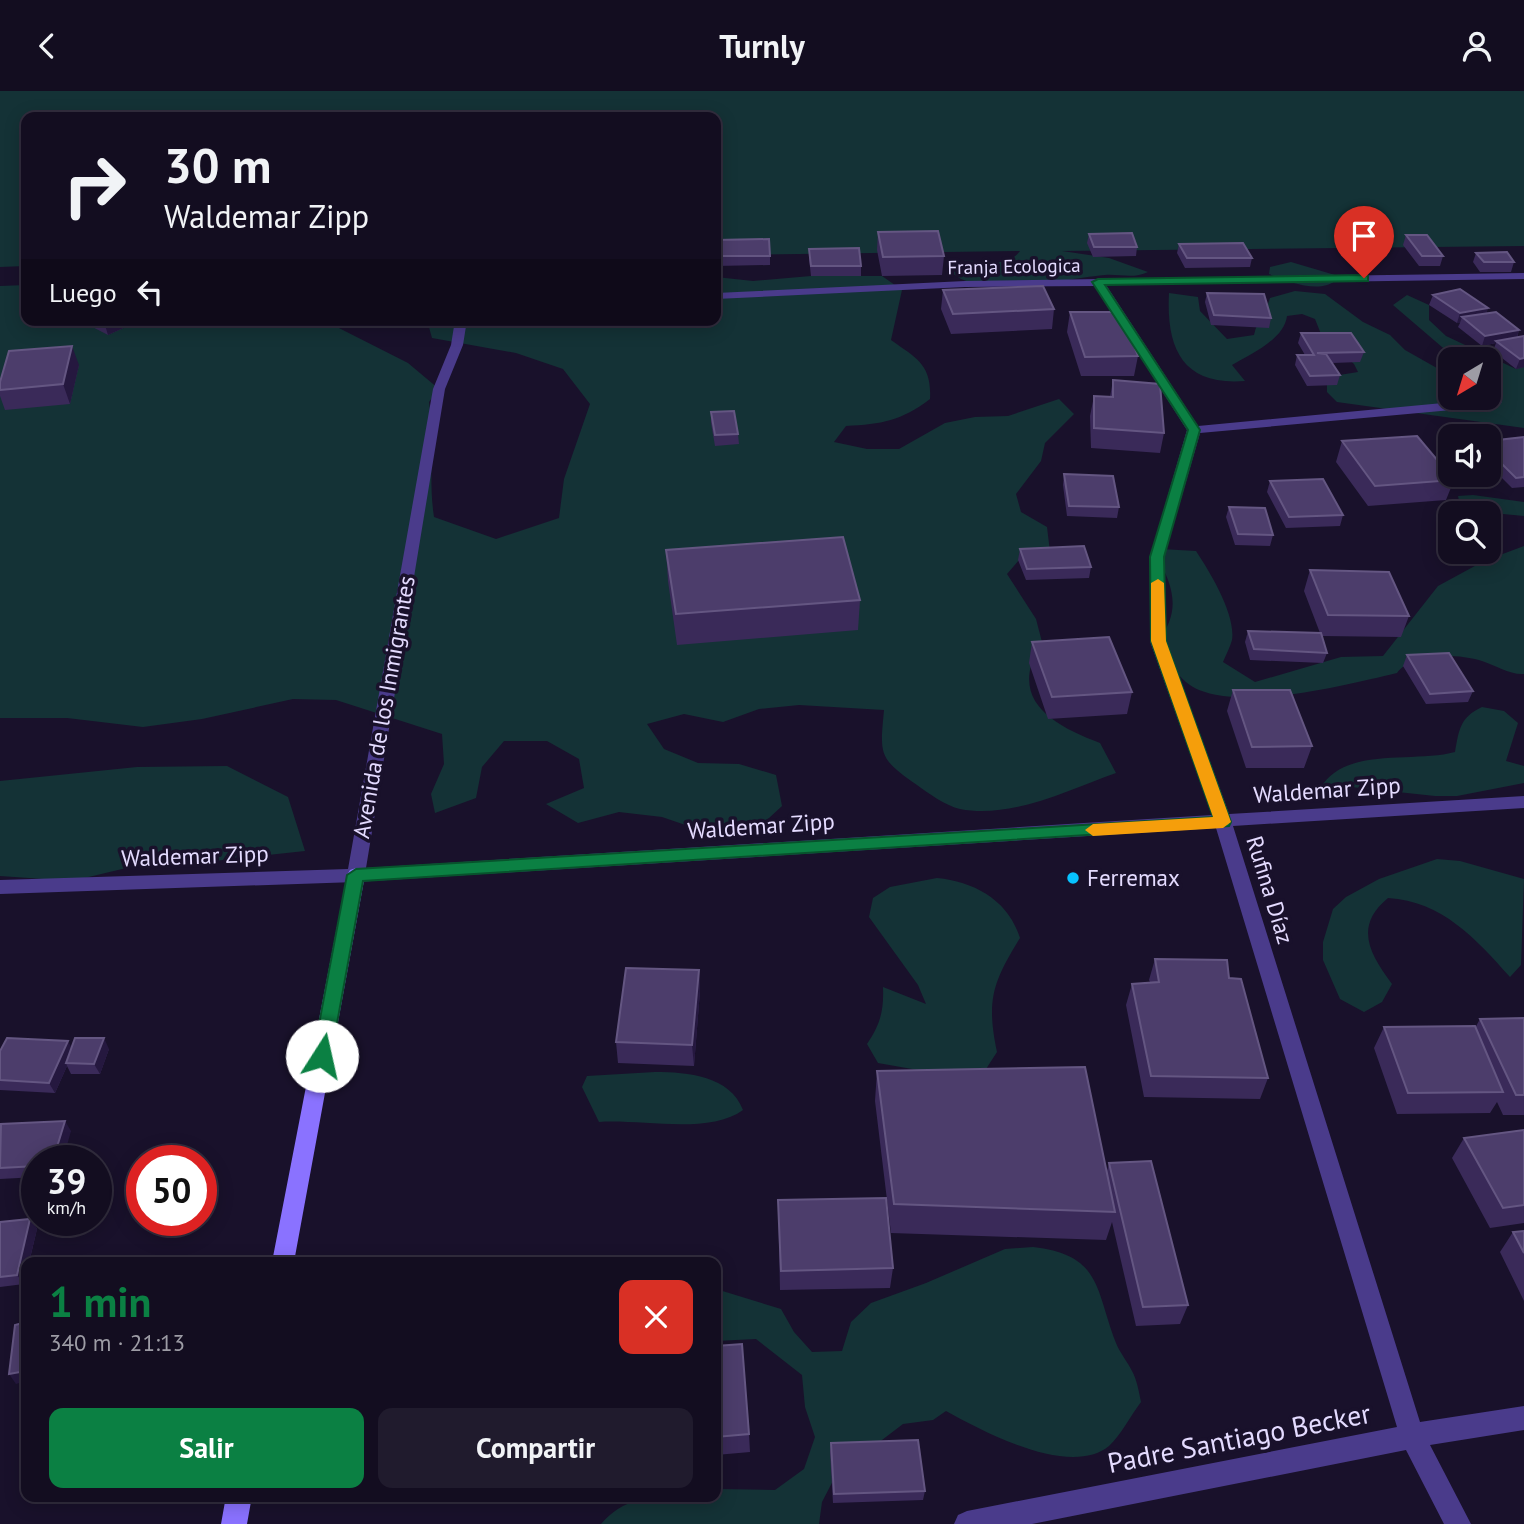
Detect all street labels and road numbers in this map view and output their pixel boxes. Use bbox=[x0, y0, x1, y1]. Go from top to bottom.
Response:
street label: Franja Ecologica bbox=[947, 253, 1081, 279]
street label: Avenida de los Inmigrantes bbox=[346, 573, 421, 840]
street label: Waldemar Zipp bbox=[1252, 770, 1402, 809]
street label: Waldemar Zipp bbox=[686, 806, 836, 845]
street label: Rufina Díaz bbox=[1240, 832, 1301, 947]
street label: Waldemar Zipp bbox=[121, 838, 269, 873]
street label: Padre Santiago Becker bbox=[1104, 1394, 1374, 1481]

